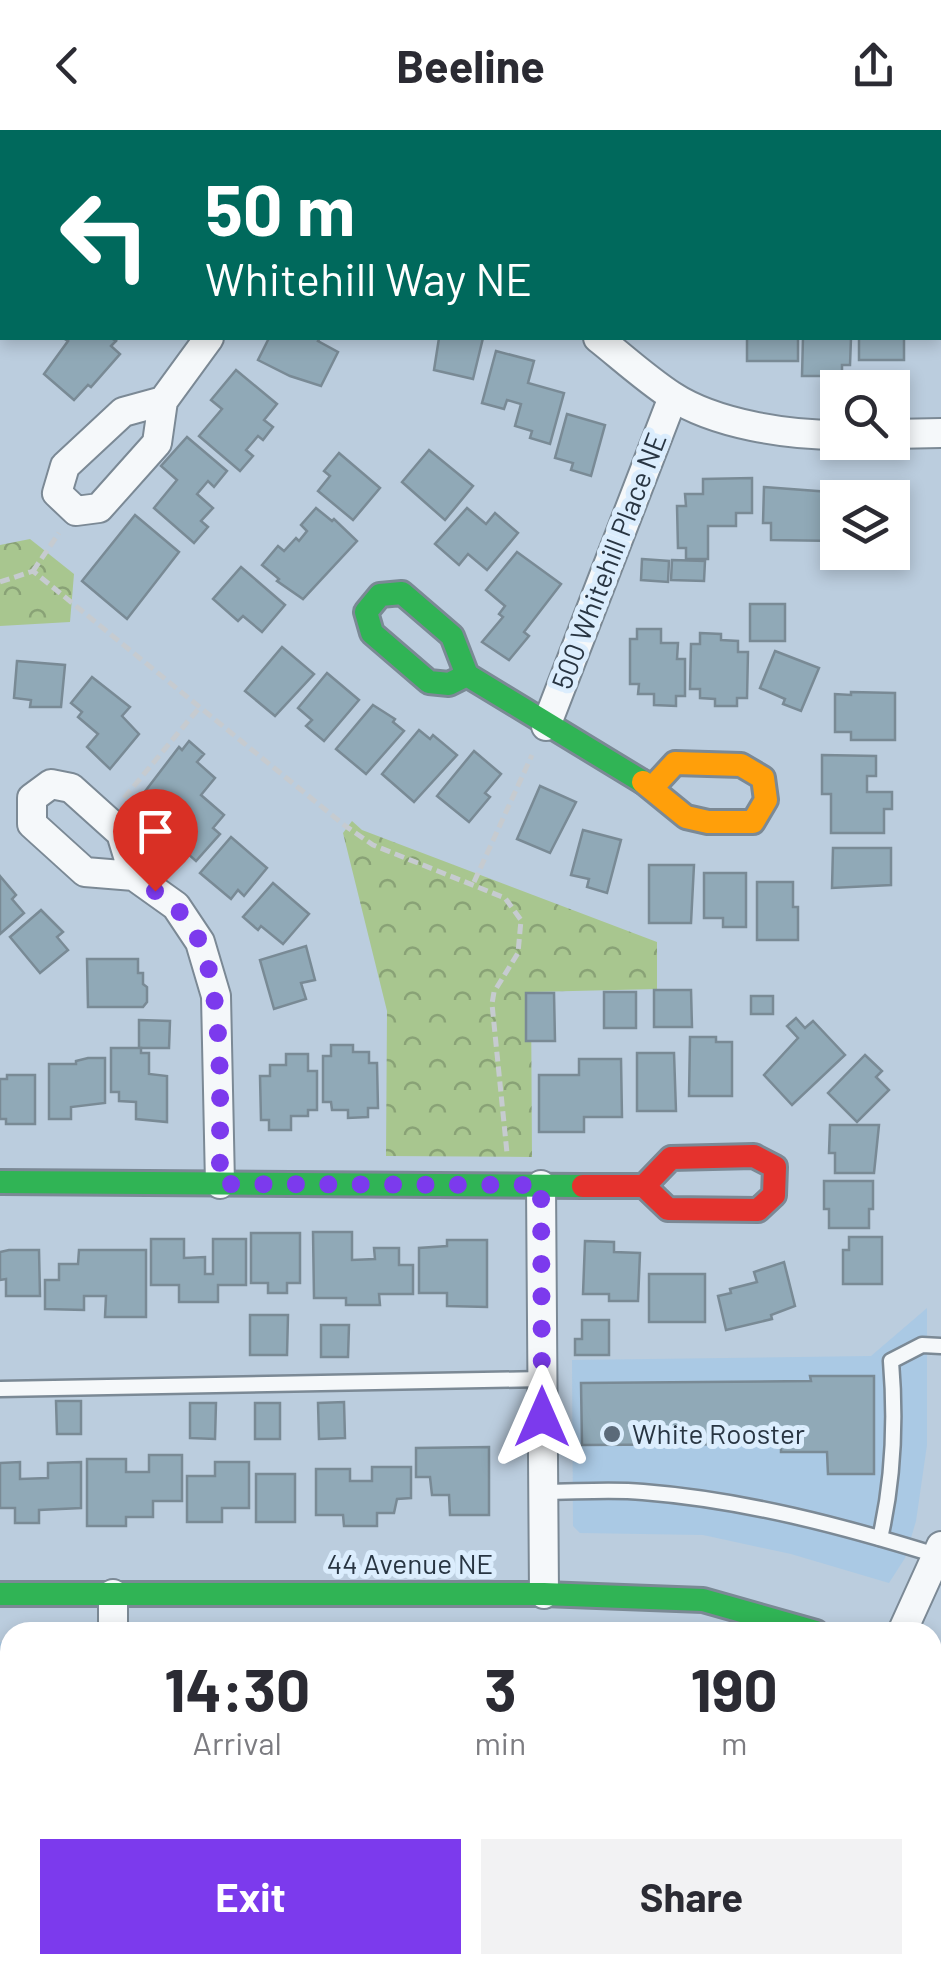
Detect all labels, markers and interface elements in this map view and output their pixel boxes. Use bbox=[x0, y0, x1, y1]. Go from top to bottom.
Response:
icon: back bbox=[40, 38, 95, 93]
text: Beeline bbox=[396, 38, 545, 92]
icon: share bbox=[846, 38, 901, 93]
text: 50 m bbox=[205, 166, 355, 250]
icon: left bbox=[40, 170, 170, 300]
text: Whitehill Way NE bbox=[205, 251, 532, 305]
map controls bbox=[820, 370, 910, 570]
button: search bbox=[820, 370, 910, 460]
street label: 500 Whitehill Place NE bbox=[544, 428, 673, 694]
button: layers bbox=[820, 480, 910, 570]
pin bbox=[113, 789, 198, 892]
icon: arrive bbox=[128, 804, 183, 859]
position arrow bbox=[490, 1365, 594, 1469]
place label: White Rooster bbox=[632, 1416, 805, 1450]
marker: White Rooster bbox=[601, 1423, 623, 1445]
street label: 44 Avenue NE bbox=[327, 1546, 493, 1580]
text: 14:30 bbox=[164, 1652, 310, 1724]
text: 3 bbox=[484, 1652, 517, 1724]
text: 190 bbox=[690, 1652, 778, 1724]
text: Arrival bbox=[192, 1723, 282, 1761]
text: min bbox=[474, 1723, 526, 1761]
text: m bbox=[721, 1723, 747, 1761]
button: Exit bbox=[40, 1839, 461, 1954]
button: Share bbox=[481, 1839, 902, 1954]

